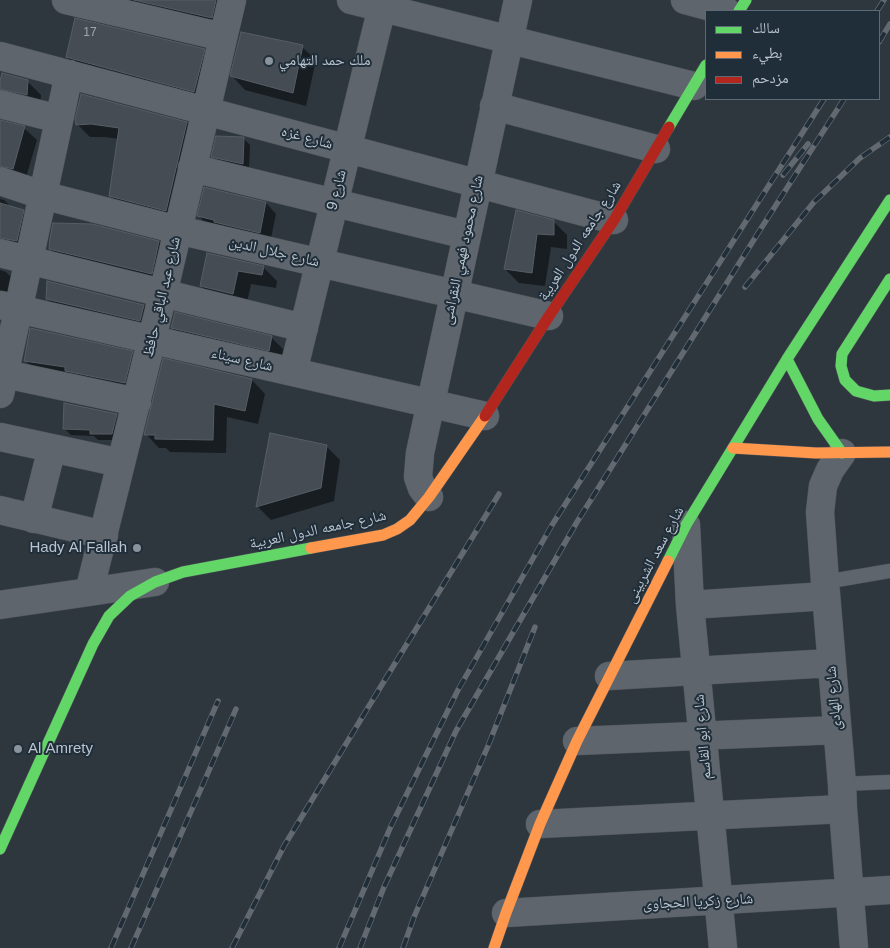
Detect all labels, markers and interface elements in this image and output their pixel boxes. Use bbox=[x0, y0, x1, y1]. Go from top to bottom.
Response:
legend bbox=[705, 10, 880, 100]
text: سالك bbox=[752, 19, 780, 36]
house number: 17 bbox=[83, 26, 97, 40]
text: بطيء bbox=[752, 44, 782, 61]
place label: ملك حمد التهامي bbox=[279, 52, 371, 70]
marker: ملك حمد التهامي bbox=[263, 55, 275, 67]
text: مزدحم bbox=[752, 69, 789, 86]
street label: شارع غزه bbox=[279, 123, 335, 153]
street label: شارع 9 bbox=[323, 168, 351, 212]
street label: شارع محمود فهمي النقراشى bbox=[438, 174, 488, 326]
street label: شارع جامعه الدول العربية bbox=[535, 178, 625, 304]
street label: شارع جلال الدين bbox=[227, 233, 321, 271]
street label: شارع عبد الباقي حافظ bbox=[139, 235, 185, 359]
street label: شارع سيناء bbox=[209, 344, 275, 376]
street label: شارع سعد الشربينى bbox=[622, 504, 688, 606]
street label: شارع جامعه الدول العربية bbox=[248, 507, 388, 553]
place label: Hady Al Fallah bbox=[29, 539, 127, 557]
marker: Hady Al Fallah bbox=[131, 542, 143, 554]
street label: شارع الهادى bbox=[822, 665, 846, 731]
street label: شارع ابو القاسم bbox=[690, 694, 716, 780]
place label: Al Amrety bbox=[28, 740, 93, 758]
marker: Al Amrety bbox=[12, 743, 24, 755]
street label: شارع زكريا الحجاوى bbox=[642, 890, 754, 914]

